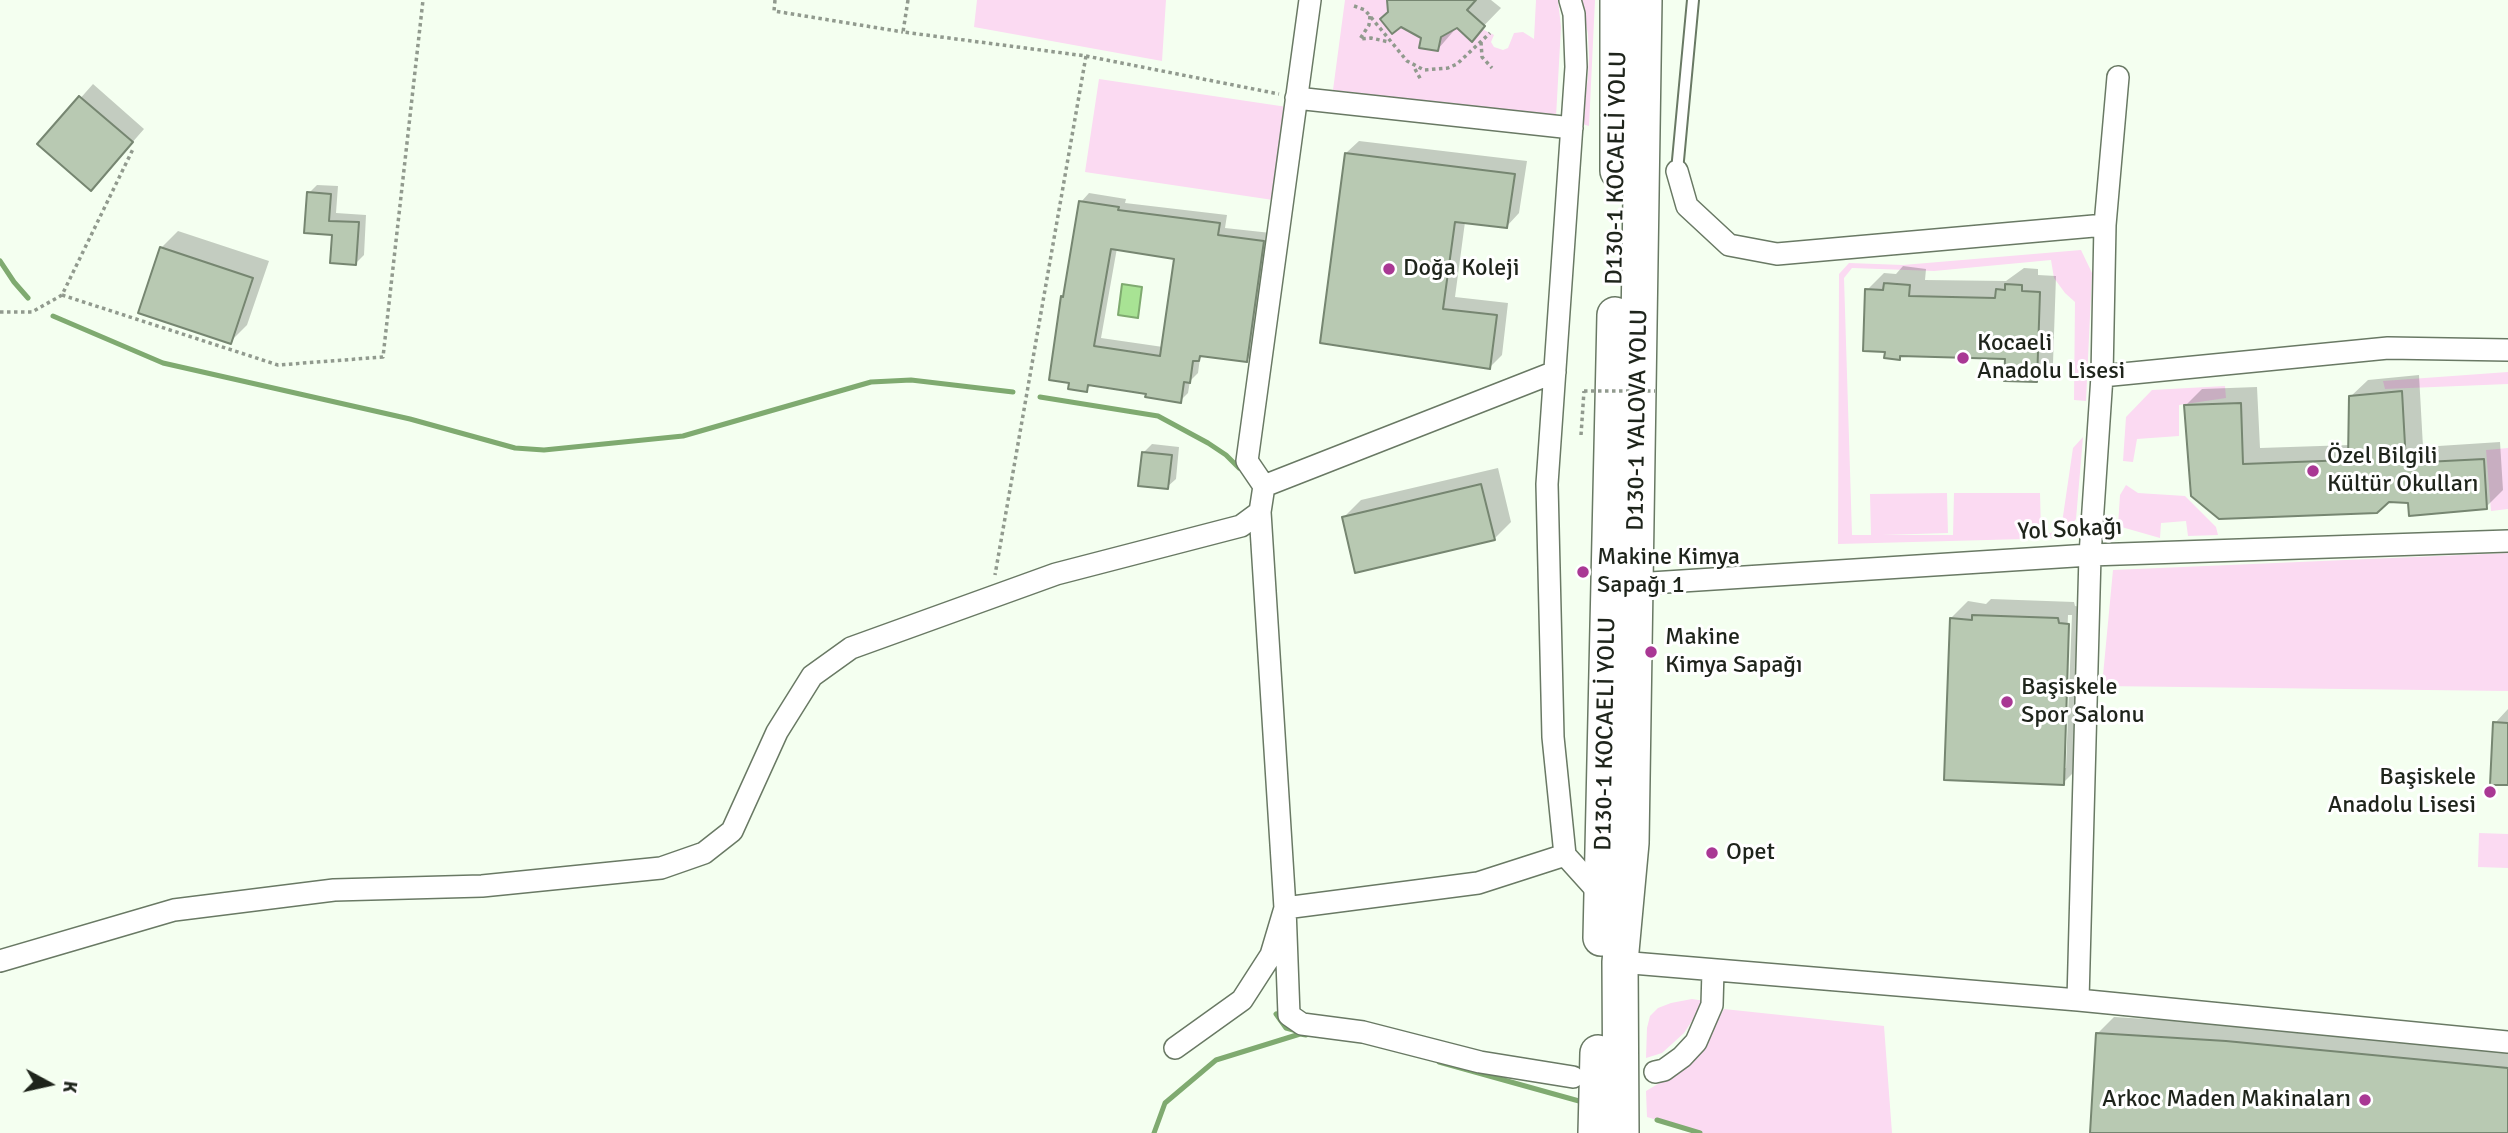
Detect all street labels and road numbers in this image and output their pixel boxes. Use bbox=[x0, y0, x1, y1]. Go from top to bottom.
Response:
street label: D130-1 KOCAELİ YOLU bbox=[1601, 51, 1633, 285]
street label: D130-1 YALOVA YOLU bbox=[1622, 309, 1654, 531]
street label: Yol Sokağı bbox=[2017, 513, 2123, 547]
street label: D130-1 KOCAELİ YOLU bbox=[1590, 617, 1622, 851]

